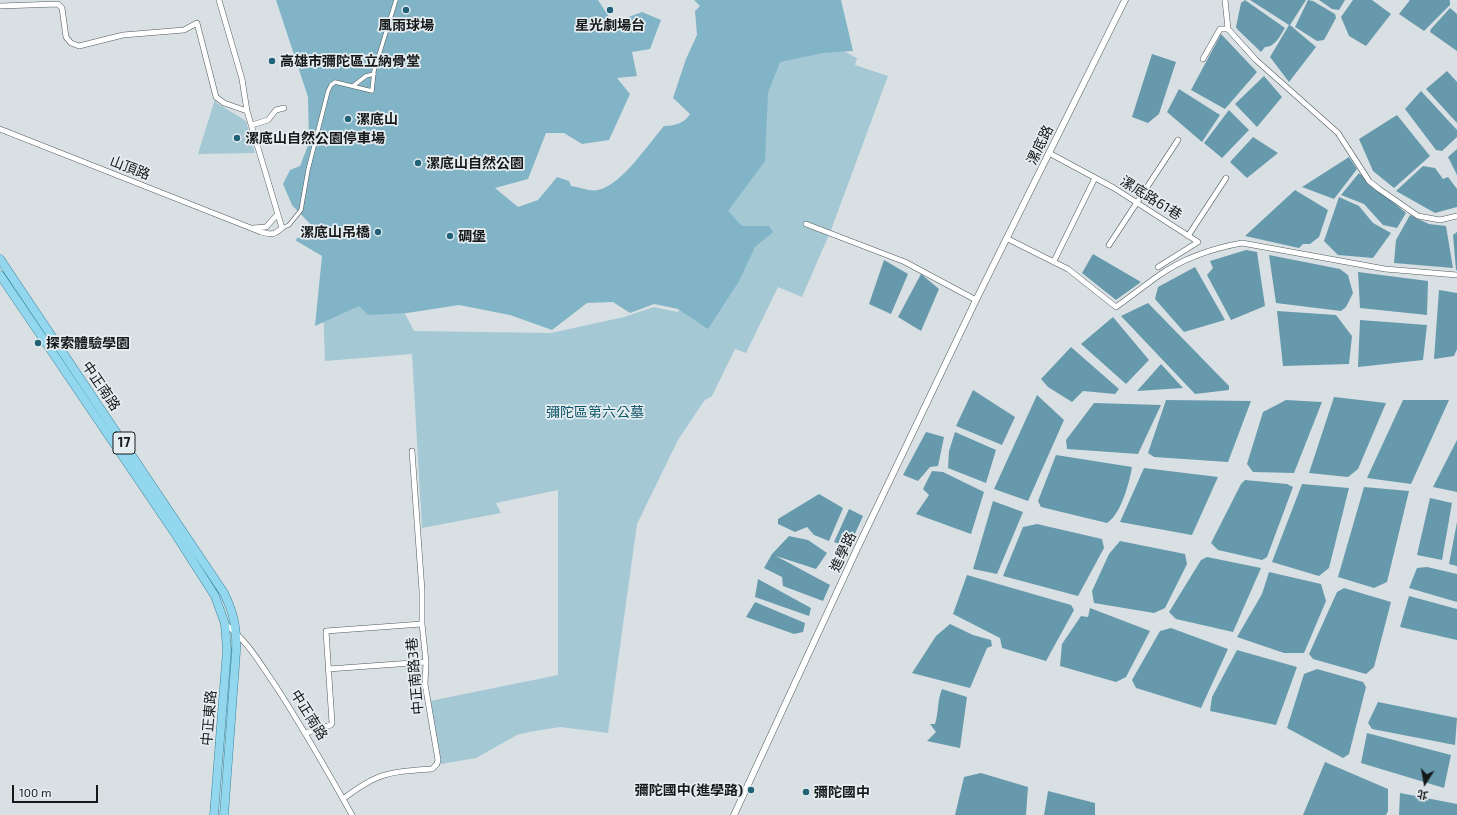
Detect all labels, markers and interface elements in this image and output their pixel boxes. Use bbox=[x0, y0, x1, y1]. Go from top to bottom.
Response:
marker: 風雨球場 bbox=[401, 5, 411, 15]
marker: 星光劇場台 bbox=[605, 5, 615, 15]
place label: 風雨球場 bbox=[378, 17, 434, 33]
place label: 星光劇場台 bbox=[575, 17, 645, 33]
place label: 高雄市彌陀區立納骨堂 bbox=[280, 53, 420, 69]
marker: 高雄市彌陀區立納骨堂 bbox=[267, 56, 277, 66]
place label: 漯底山 bbox=[356, 111, 398, 127]
marker: 漯底山 bbox=[343, 114, 353, 124]
street label: 漯底路 bbox=[1023, 122, 1057, 168]
place label: 漯底山自然公園停車場 bbox=[245, 130, 385, 146]
marker: 漯底山自然公園停車場 bbox=[232, 133, 242, 143]
street label: 山頂路 bbox=[107, 153, 153, 183]
place label: 漯底山自然公園 bbox=[426, 155, 524, 171]
marker: 漯底山自然公園 bbox=[413, 158, 423, 168]
street label: 漯底路61巷 bbox=[1117, 172, 1185, 224]
place label: 漯底山吊橋 bbox=[300, 224, 370, 240]
marker: 漯底山吊橋 bbox=[373, 227, 383, 237]
place label: 碉堡 bbox=[458, 228, 486, 244]
marker: 碉堡 bbox=[445, 231, 455, 241]
place label: 探索體驗學園 bbox=[46, 335, 130, 351]
marker: 探索體驗學園 bbox=[33, 338, 43, 348]
street label: 中正南路 bbox=[78, 358, 124, 414]
park label: 彌陀區第六公墓 bbox=[546, 404, 644, 420]
road number: 17 bbox=[113, 432, 135, 454]
street label: 進學路 bbox=[827, 529, 859, 575]
street label: 中正南路3巷 bbox=[403, 637, 427, 715]
street label: 中正南路 bbox=[287, 687, 331, 743]
street label: 中正東路 bbox=[198, 689, 220, 747]
north arrow bbox=[1405, 763, 1445, 803]
scale bar bbox=[14, 777, 100, 803]
place label: 彌陀國中(進學路) bbox=[635, 782, 743, 798]
place label: 彌陀國中 bbox=[814, 784, 870, 800]
text: 100 m bbox=[19, 785, 51, 799]
marker: 彌陀國中(進學路) bbox=[746, 785, 756, 795]
marker: 彌陀國中 bbox=[801, 787, 811, 797]
text: 北 bbox=[1416, 788, 1429, 803]

